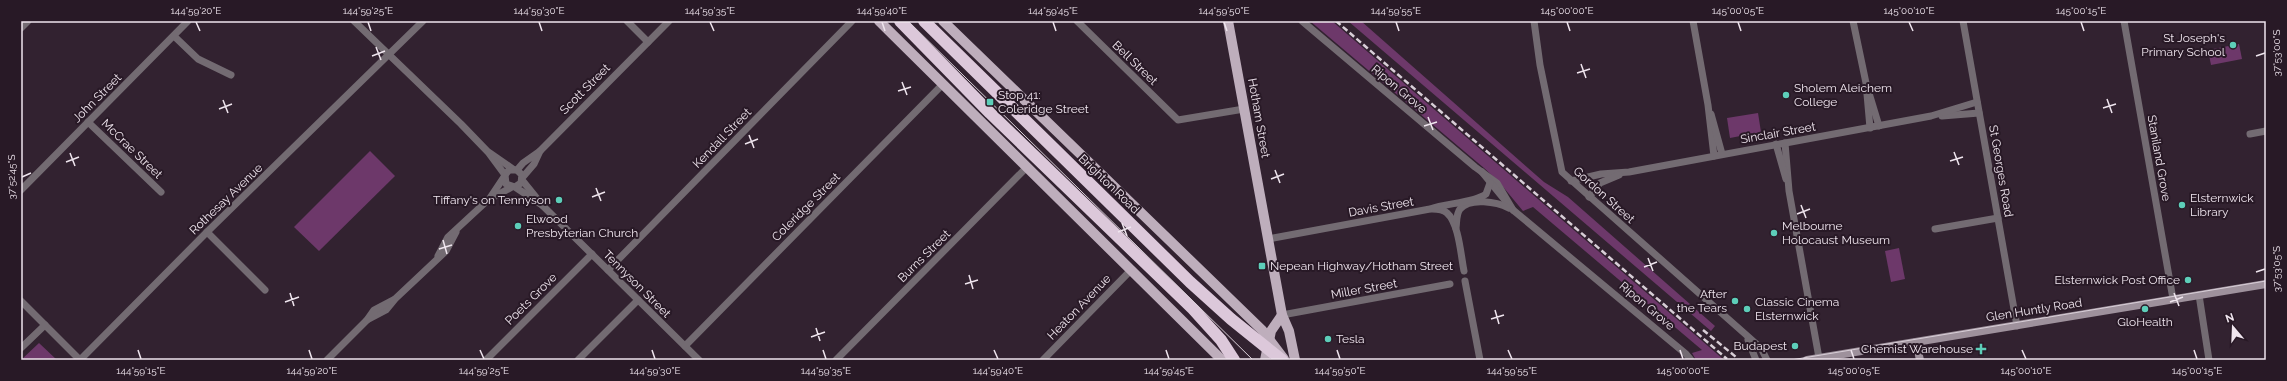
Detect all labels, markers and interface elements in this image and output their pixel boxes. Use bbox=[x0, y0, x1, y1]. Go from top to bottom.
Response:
text: 144°59'20"E bbox=[171, 5, 221, 16]
text: 144°59'25"E bbox=[343, 5, 393, 16]
text: 144°59'30"E bbox=[513, 5, 565, 16]
text: 144°59'35"E bbox=[685, 5, 735, 16]
text: 144°59'40"E bbox=[857, 5, 907, 16]
text: 144°59'45"E bbox=[1028, 5, 1078, 16]
text: 144°59'50"E bbox=[1199, 5, 1250, 16]
text: 144°59'55"E bbox=[1371, 5, 1421, 16]
text: 145°00'00"E bbox=[1541, 5, 1594, 16]
text: 145°00'05"E bbox=[1712, 5, 1764, 16]
text: 145°00'10"E bbox=[1883, 5, 1935, 16]
text: 145°00'15"E bbox=[2056, 5, 2106, 16]
text: 37°53'00"S bbox=[2271, 30, 2282, 76]
place label: St Joseph's Primary School bbox=[2141, 31, 2226, 59]
street label: Bell Street bbox=[1109, 38, 1161, 88]
marker: St Joseph's Primary School bbox=[2228, 40, 2238, 50]
street label: Scott Street bbox=[557, 61, 613, 117]
street label: Ripon Grove bbox=[1369, 62, 1429, 116]
street label: John Street bbox=[70, 71, 124, 125]
street label: Hotham Street bbox=[1245, 77, 1273, 159]
place label: Sholem Aleichem College bbox=[1794, 81, 1892, 109]
place label: Stop 41: Coleridge Street bbox=[998, 88, 1089, 116]
marker: Sholem Aleichem College bbox=[1781, 90, 1791, 100]
marker: Stop 41: Coleridge Street bbox=[985, 97, 995, 107]
street label: Kendall Street bbox=[690, 105, 754, 171]
street label: Staniland Grove bbox=[2145, 114, 2173, 202]
street label: McCrae Street bbox=[99, 116, 165, 182]
street label: Sinclair Street bbox=[1739, 119, 1817, 147]
street label: St Georges Road bbox=[1986, 124, 2016, 218]
street label: Brighton Road bbox=[1076, 151, 1142, 217]
text: 37°52'45"S bbox=[6, 155, 17, 199]
street label: Rothesay Avenue bbox=[187, 161, 265, 237]
street label: Gordon Street bbox=[1570, 164, 1638, 226]
street label: Coleridge Street bbox=[769, 170, 843, 244]
place label: Elsternwick Library bbox=[2190, 191, 2254, 219]
place label: Tiffany's on Tennyson bbox=[433, 193, 551, 207]
street label: Davis Street bbox=[1347, 194, 1415, 220]
marker: Tiffany's on Tennyson bbox=[554, 195, 564, 205]
marker: Elsternwick Library bbox=[2177, 200, 2187, 210]
place label: Elwood Presbyterian Church bbox=[526, 212, 638, 240]
place label: Melbourne Holocaust Museum bbox=[1782, 219, 1890, 247]
marker: Elwood Presbyterian Church bbox=[513, 221, 523, 231]
street label: Burns Street bbox=[895, 227, 953, 285]
marker: Melbourne Holocaust Museum bbox=[1769, 228, 1779, 238]
text: 37°53'05"S bbox=[2271, 246, 2282, 292]
street label: Tennyson Street bbox=[600, 247, 674, 321]
place label: Nepean Highway/Hotham Street bbox=[1270, 259, 1453, 273]
marker: Nepean Highway/Hotham Street bbox=[1257, 261, 1267, 271]
street label: Poets Grove bbox=[502, 270, 560, 328]
street label: Heaton Avenue bbox=[1044, 272, 1114, 342]
place label: Elsternwick Post Office bbox=[2054, 273, 2180, 287]
marker: Elsternwick Post Office bbox=[2183, 275, 2193, 285]
street label: Miller Street bbox=[1330, 276, 1398, 302]
street label: Ripon Grove bbox=[1617, 279, 1677, 333]
place label: After the Tears bbox=[1677, 287, 1728, 315]
place label: Classic Cinema Elsternwick bbox=[1755, 295, 1839, 323]
marker: After the Tears bbox=[1730, 296, 1740, 306]
street label: Glen Huntly Road bbox=[1985, 296, 2083, 324]
marker: Classic Cinema Elsternwick bbox=[1742, 304, 1752, 314]
marker: GloHealth bbox=[2140, 304, 2150, 314]
north arrow bbox=[2213, 307, 2253, 347]
text: N bbox=[2224, 311, 2236, 326]
place label: GloHealth bbox=[2117, 315, 2173, 329]
place label: Tesla bbox=[1336, 332, 1365, 346]
marker: Tesla bbox=[1323, 334, 1333, 344]
place label: Budapest bbox=[1734, 339, 1787, 353]
marker: Budapest bbox=[1790, 341, 1800, 351]
place label: Chemist Warehouse bbox=[1861, 342, 1973, 356]
marker: Chemist Warehouse bbox=[1976, 344, 1986, 354]
text: 144°59'15"E bbox=[116, 365, 166, 376]
text: 144°59'20"E bbox=[287, 365, 337, 376]
text: 144°59'25"E bbox=[459, 365, 509, 376]
text: 144°59'30"E bbox=[629, 365, 681, 376]
text: 144°59'35"E bbox=[801, 365, 851, 376]
text: 144°59'40"E bbox=[973, 365, 1023, 376]
text: 144°59'45"E bbox=[1144, 365, 1194, 376]
text: 144°59'50"E bbox=[1315, 365, 1366, 376]
text: 144°59'55"E bbox=[1487, 365, 1537, 376]
text: 145°00'00"E bbox=[1657, 365, 1710, 376]
text: 145°00'05"E bbox=[1828, 365, 1880, 376]
text: 145°00'10"E bbox=[2000, 365, 2052, 376]
text: 145°00'15"E bbox=[2172, 365, 2222, 376]

